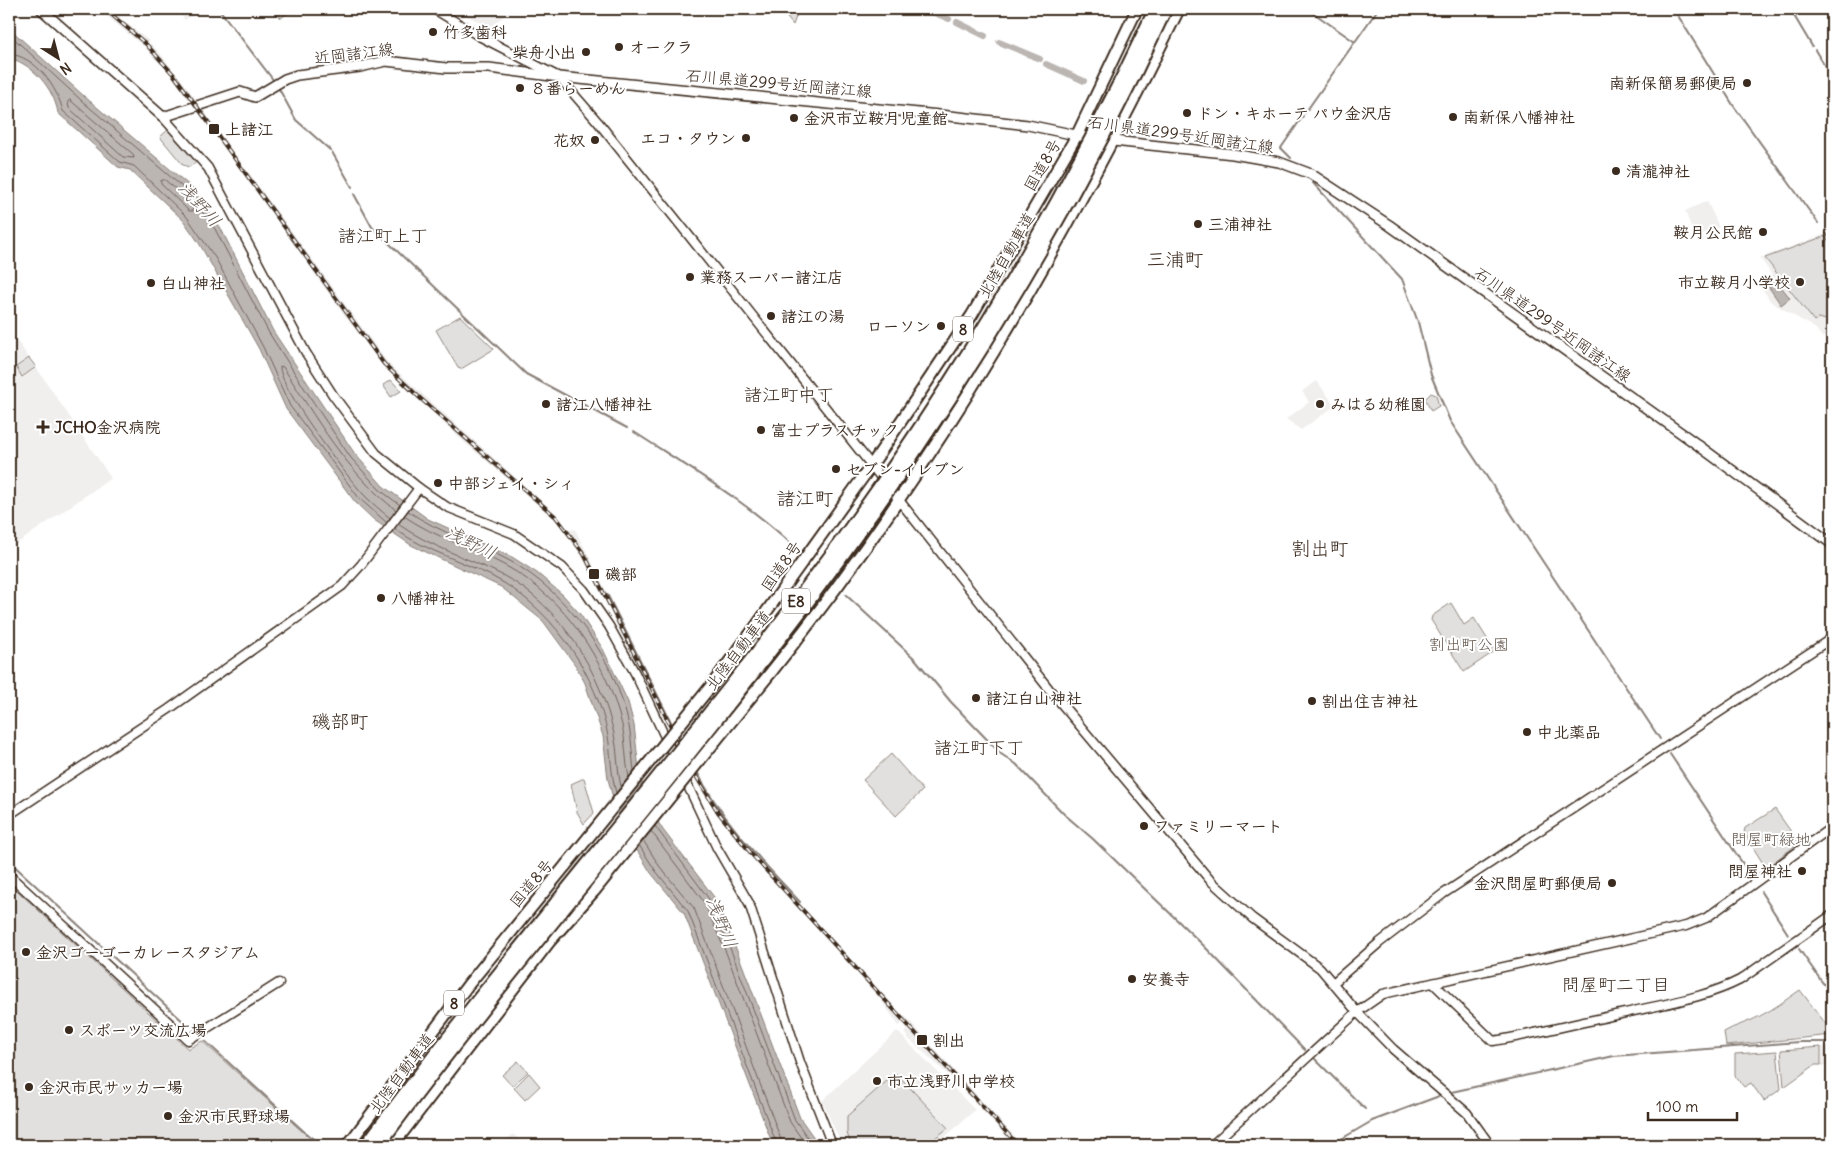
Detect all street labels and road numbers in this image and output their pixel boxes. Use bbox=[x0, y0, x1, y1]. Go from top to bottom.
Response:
street label: 近岡諸江線 bbox=[313, 38, 395, 68]
street label: 石川県道299号近岡諸江線 bbox=[685, 65, 873, 101]
street label: 石川県道299号近岡諸江線 bbox=[1087, 111, 1275, 157]
street label: 国道8号 bbox=[1019, 135, 1065, 195]
street label: 北陸自動車道 bbox=[973, 208, 1039, 302]
street label: 石川県道299号近岡諸江線 bbox=[1471, 262, 1635, 386]
road number: 8 bbox=[953, 316, 973, 342]
street label: 国道8号 bbox=[756, 537, 806, 595]
road number: E8 bbox=[782, 588, 810, 614]
street label: 北陸自動車道 bbox=[701, 606, 775, 694]
street label: 国道8号 bbox=[505, 855, 557, 911]
road number: 8 bbox=[444, 990, 464, 1016]
street label: 北陸自動車道 bbox=[364, 1029, 438, 1117]

